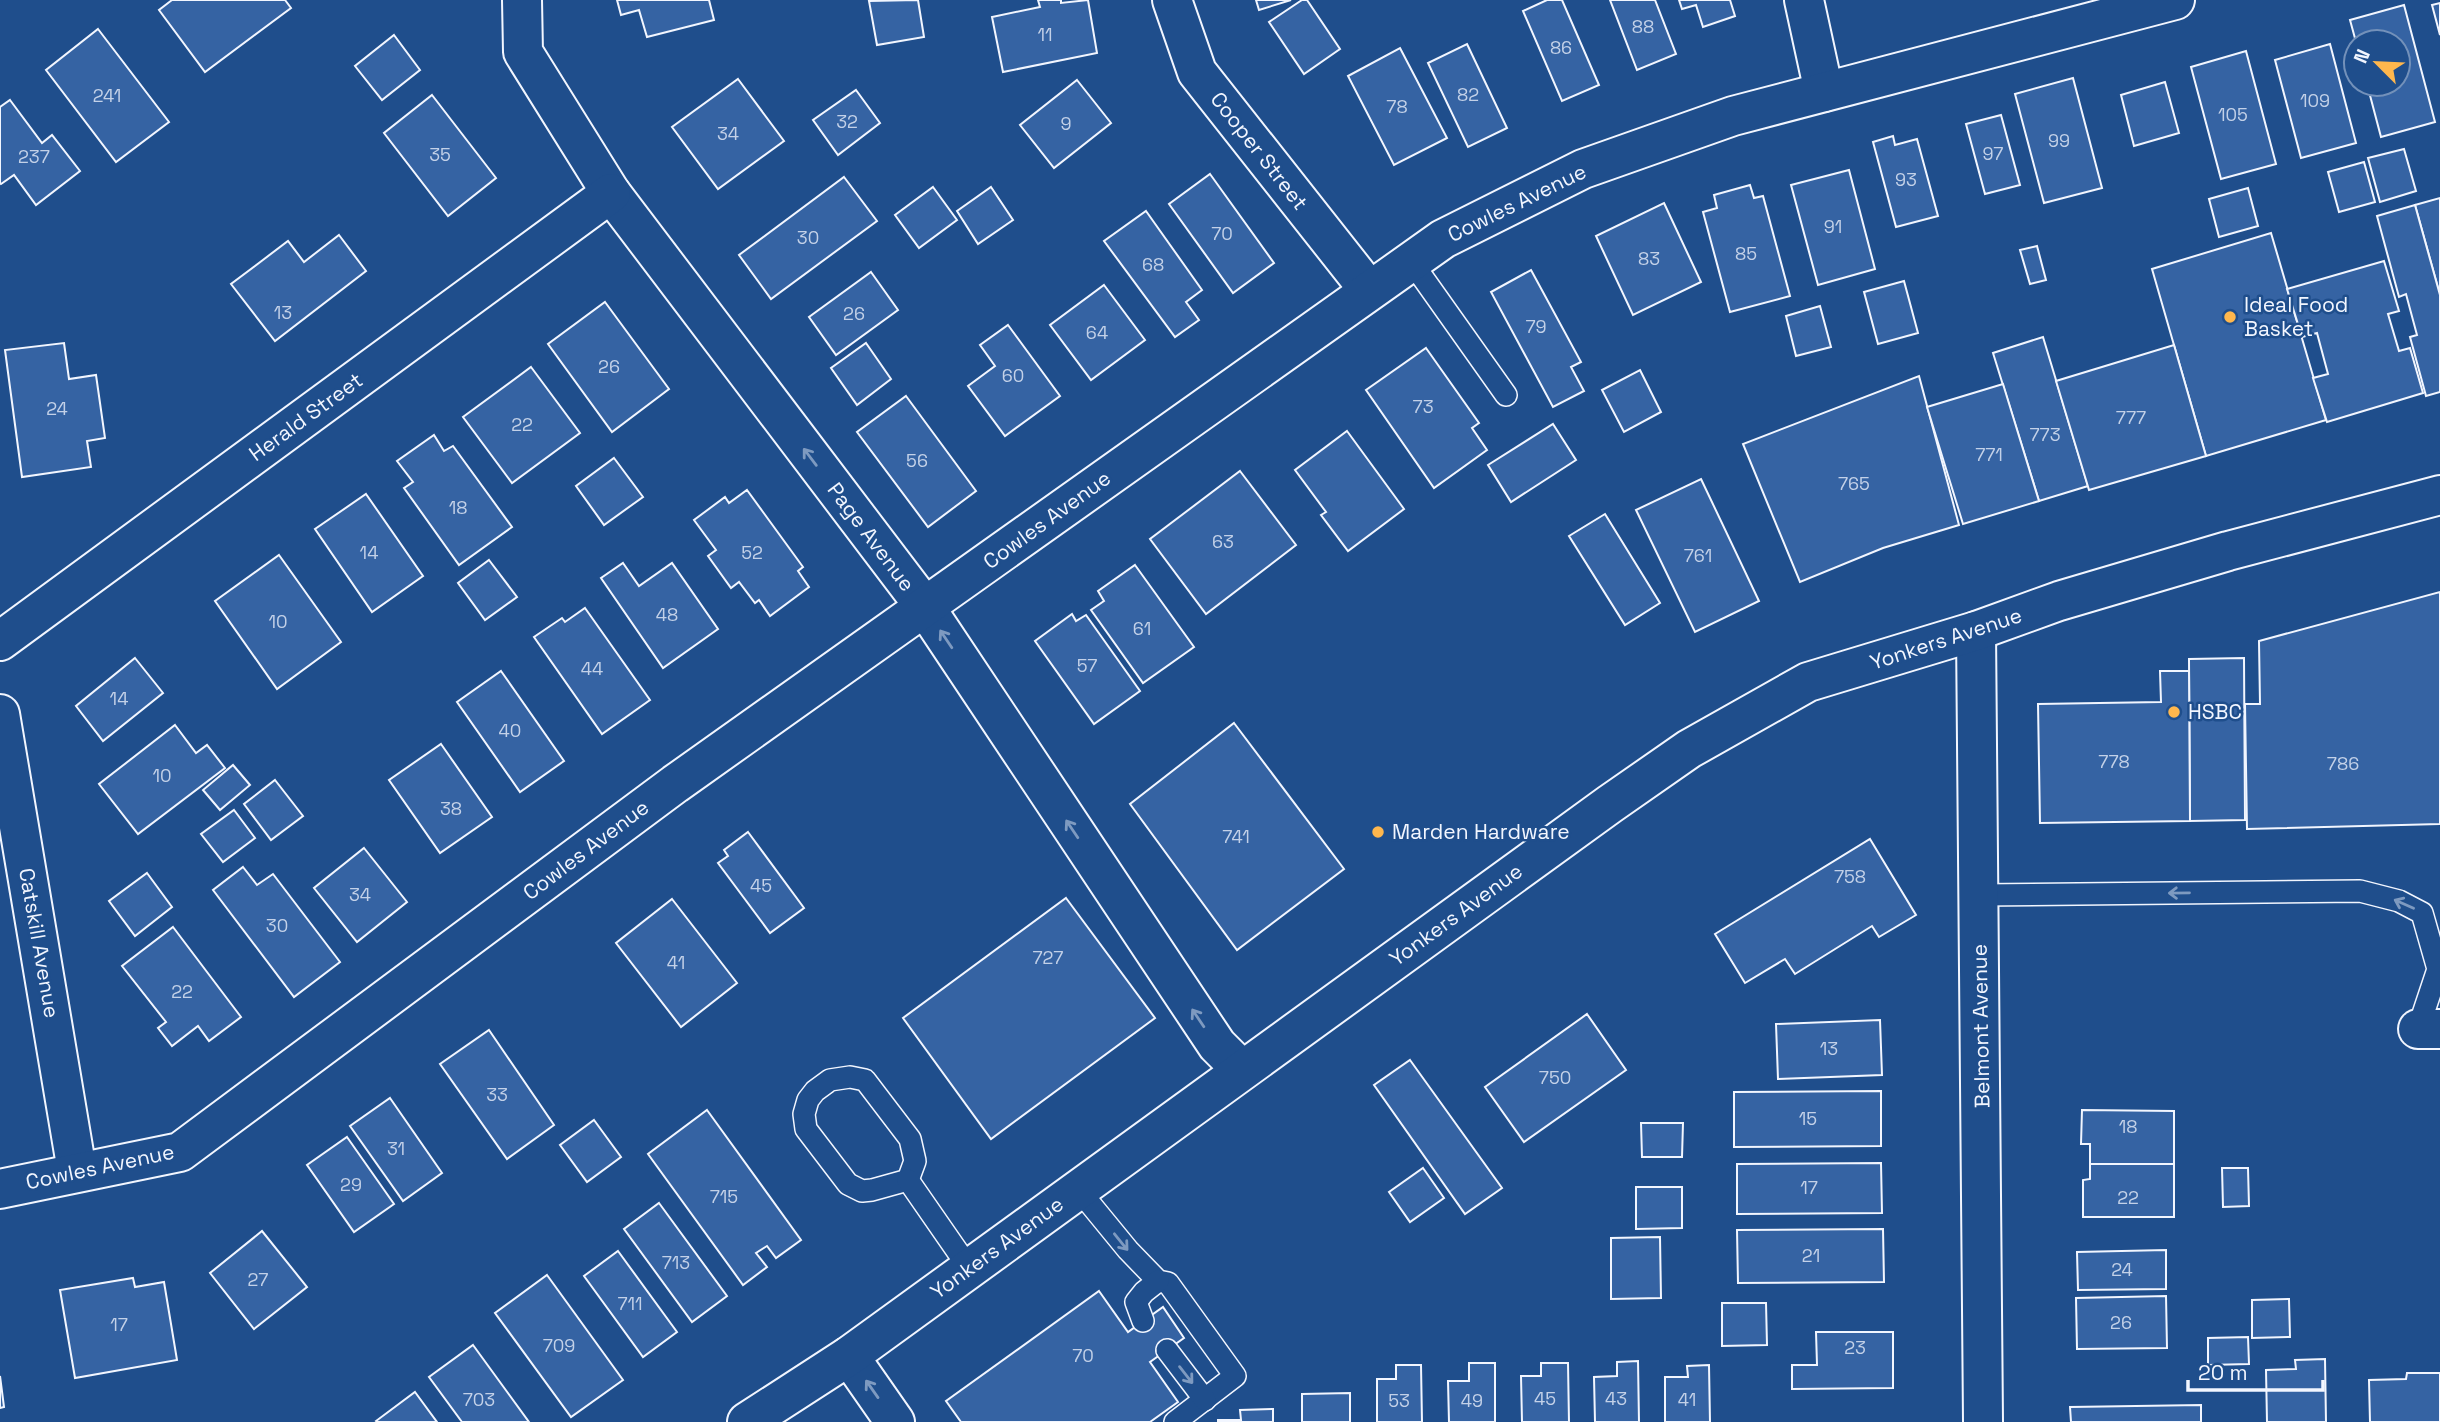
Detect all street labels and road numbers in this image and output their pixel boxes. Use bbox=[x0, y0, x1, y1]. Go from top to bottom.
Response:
street label: Cooper Street bbox=[1205, 86, 1314, 215]
street label: Cowles Avenue bbox=[1443, 157, 1591, 248]
street label: Herald Street bbox=[244, 366, 368, 467]
street label: Cowles Avenue bbox=[978, 464, 1116, 575]
street label: Page Avenue bbox=[822, 477, 921, 596]
street label: Yonkers Avenue bbox=[1867, 601, 2025, 676]
street label: Cowles Avenue bbox=[517, 793, 654, 906]
street label: Yonkers Avenue bbox=[1384, 857, 1528, 972]
street label: Catskill Avenue bbox=[13, 866, 66, 1020]
street label: Belmont Avenue bbox=[1966, 944, 1995, 1108]
street label: Cowles Avenue bbox=[23, 1138, 177, 1195]
street label: Yonkers Avenue bbox=[925, 1190, 1069, 1305]

